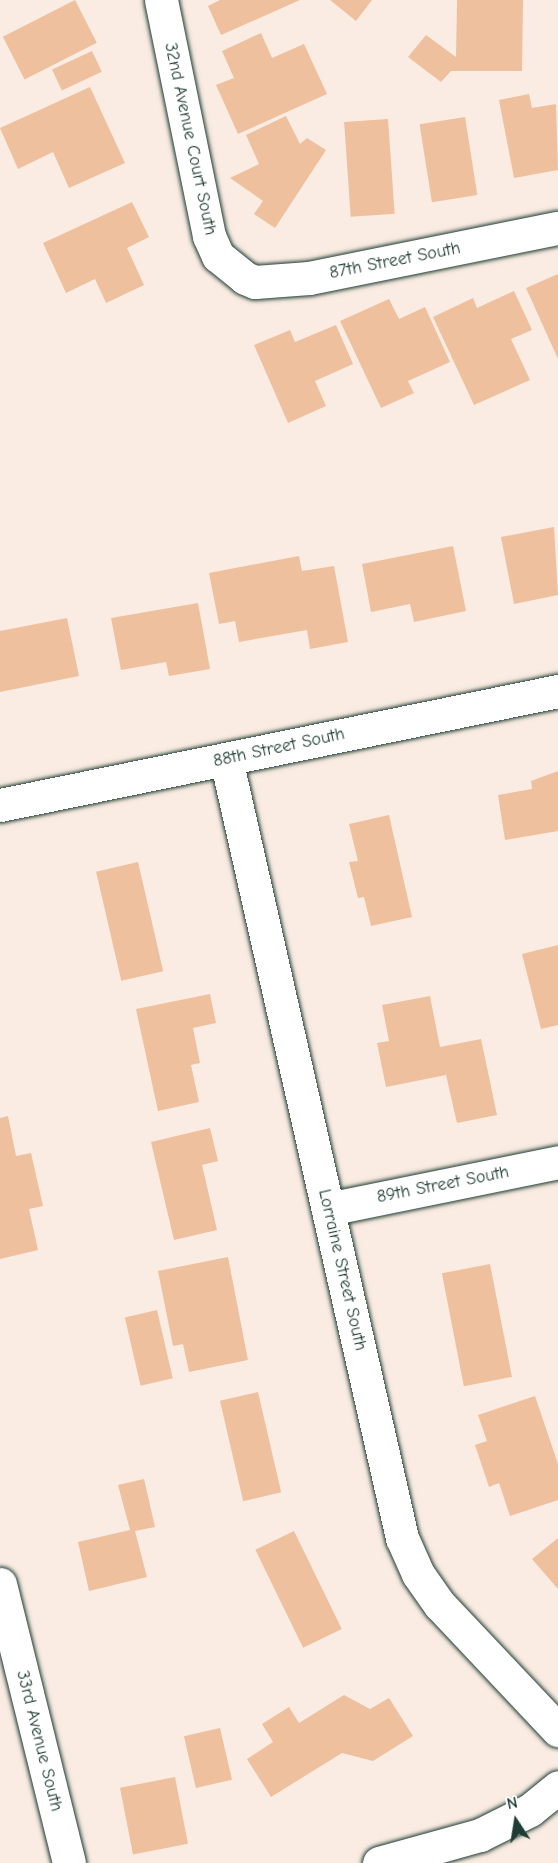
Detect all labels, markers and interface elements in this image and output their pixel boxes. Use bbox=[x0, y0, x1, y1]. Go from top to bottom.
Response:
street label: 32nd Avenue Court South bbox=[159, 41, 221, 237]
street label: 87th Street South bbox=[328, 238, 462, 284]
street label: 88th Street South bbox=[211, 724, 347, 772]
street label: 89th Street South bbox=[375, 1162, 511, 1208]
street label: Lorraine Street South bbox=[313, 1187, 371, 1353]
street label: 33rd Avenue South bbox=[11, 1668, 67, 1814]
north arrow bbox=[486, 1791, 546, 1851]
text: N bbox=[505, 1794, 519, 1813]

